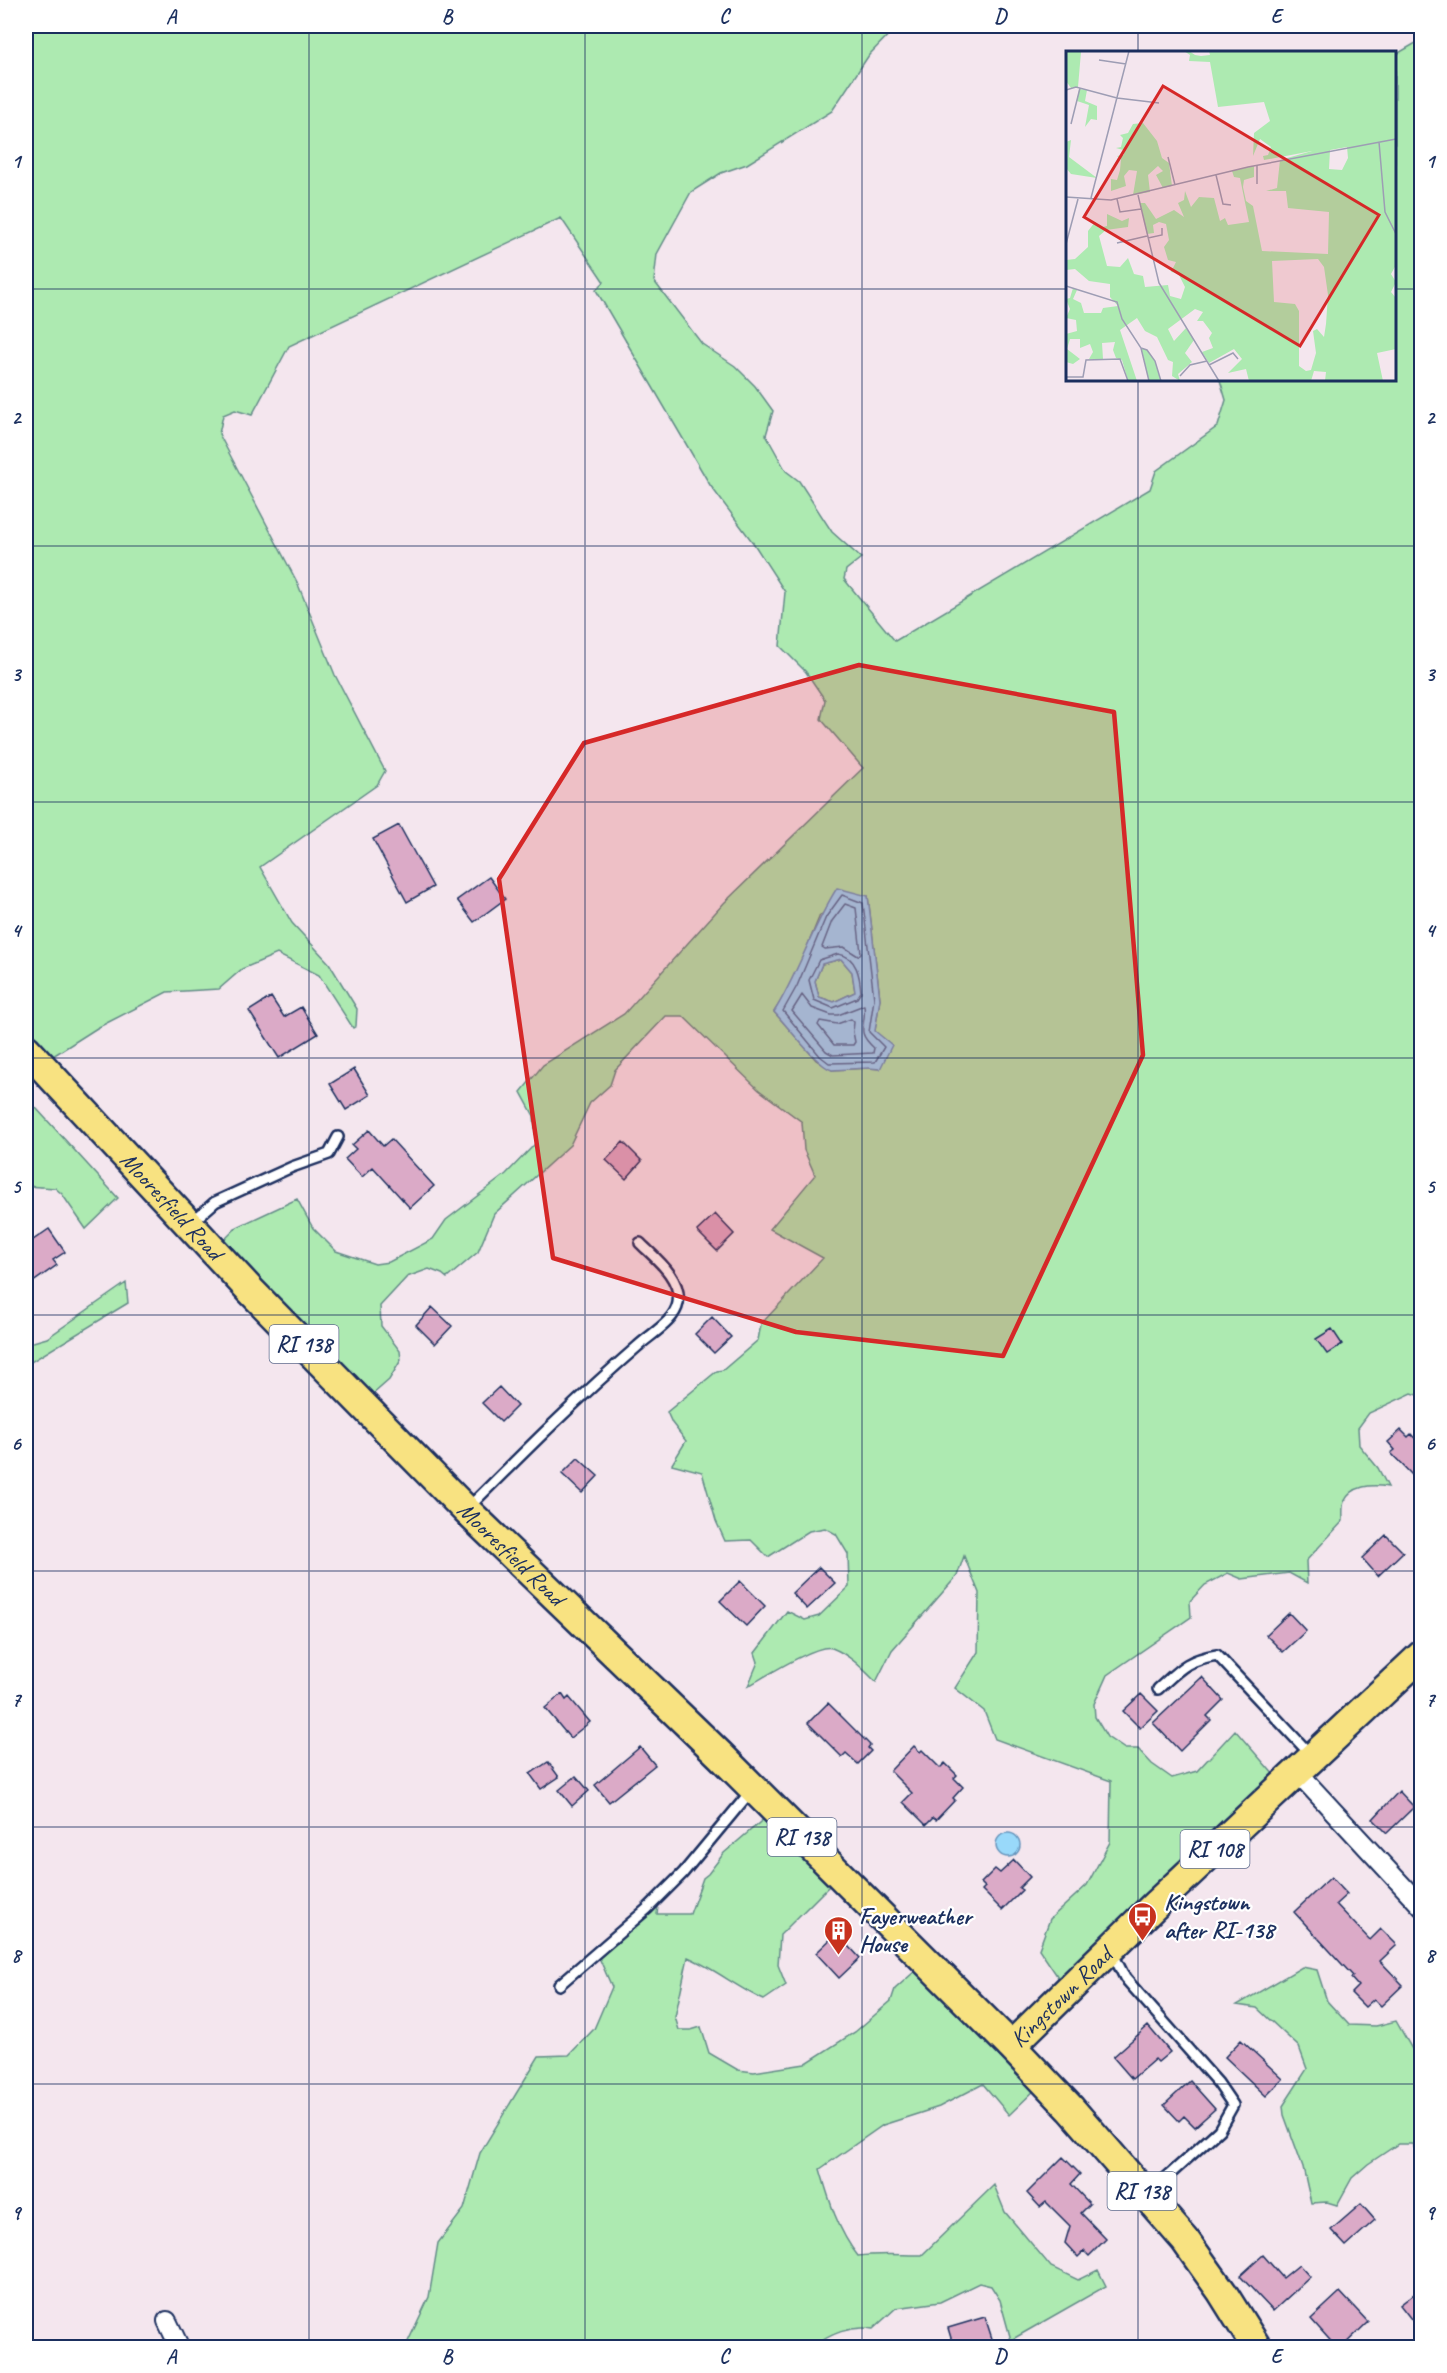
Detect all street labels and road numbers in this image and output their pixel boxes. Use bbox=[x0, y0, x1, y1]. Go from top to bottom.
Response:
street label: Mooresfield Road bbox=[114, 1145, 232, 1269]
road number: RI 138 bbox=[270, 1325, 338, 1363]
street label: Mooresfield Road bbox=[451, 1495, 574, 1614]
road number: RI 138 bbox=[768, 1818, 836, 1856]
road number: RI 108 bbox=[1180, 1830, 1250, 1868]
street label: Kingstown Road bbox=[1004, 1938, 1121, 2054]
road number: RI 138 bbox=[1108, 2172, 1176, 2210]

